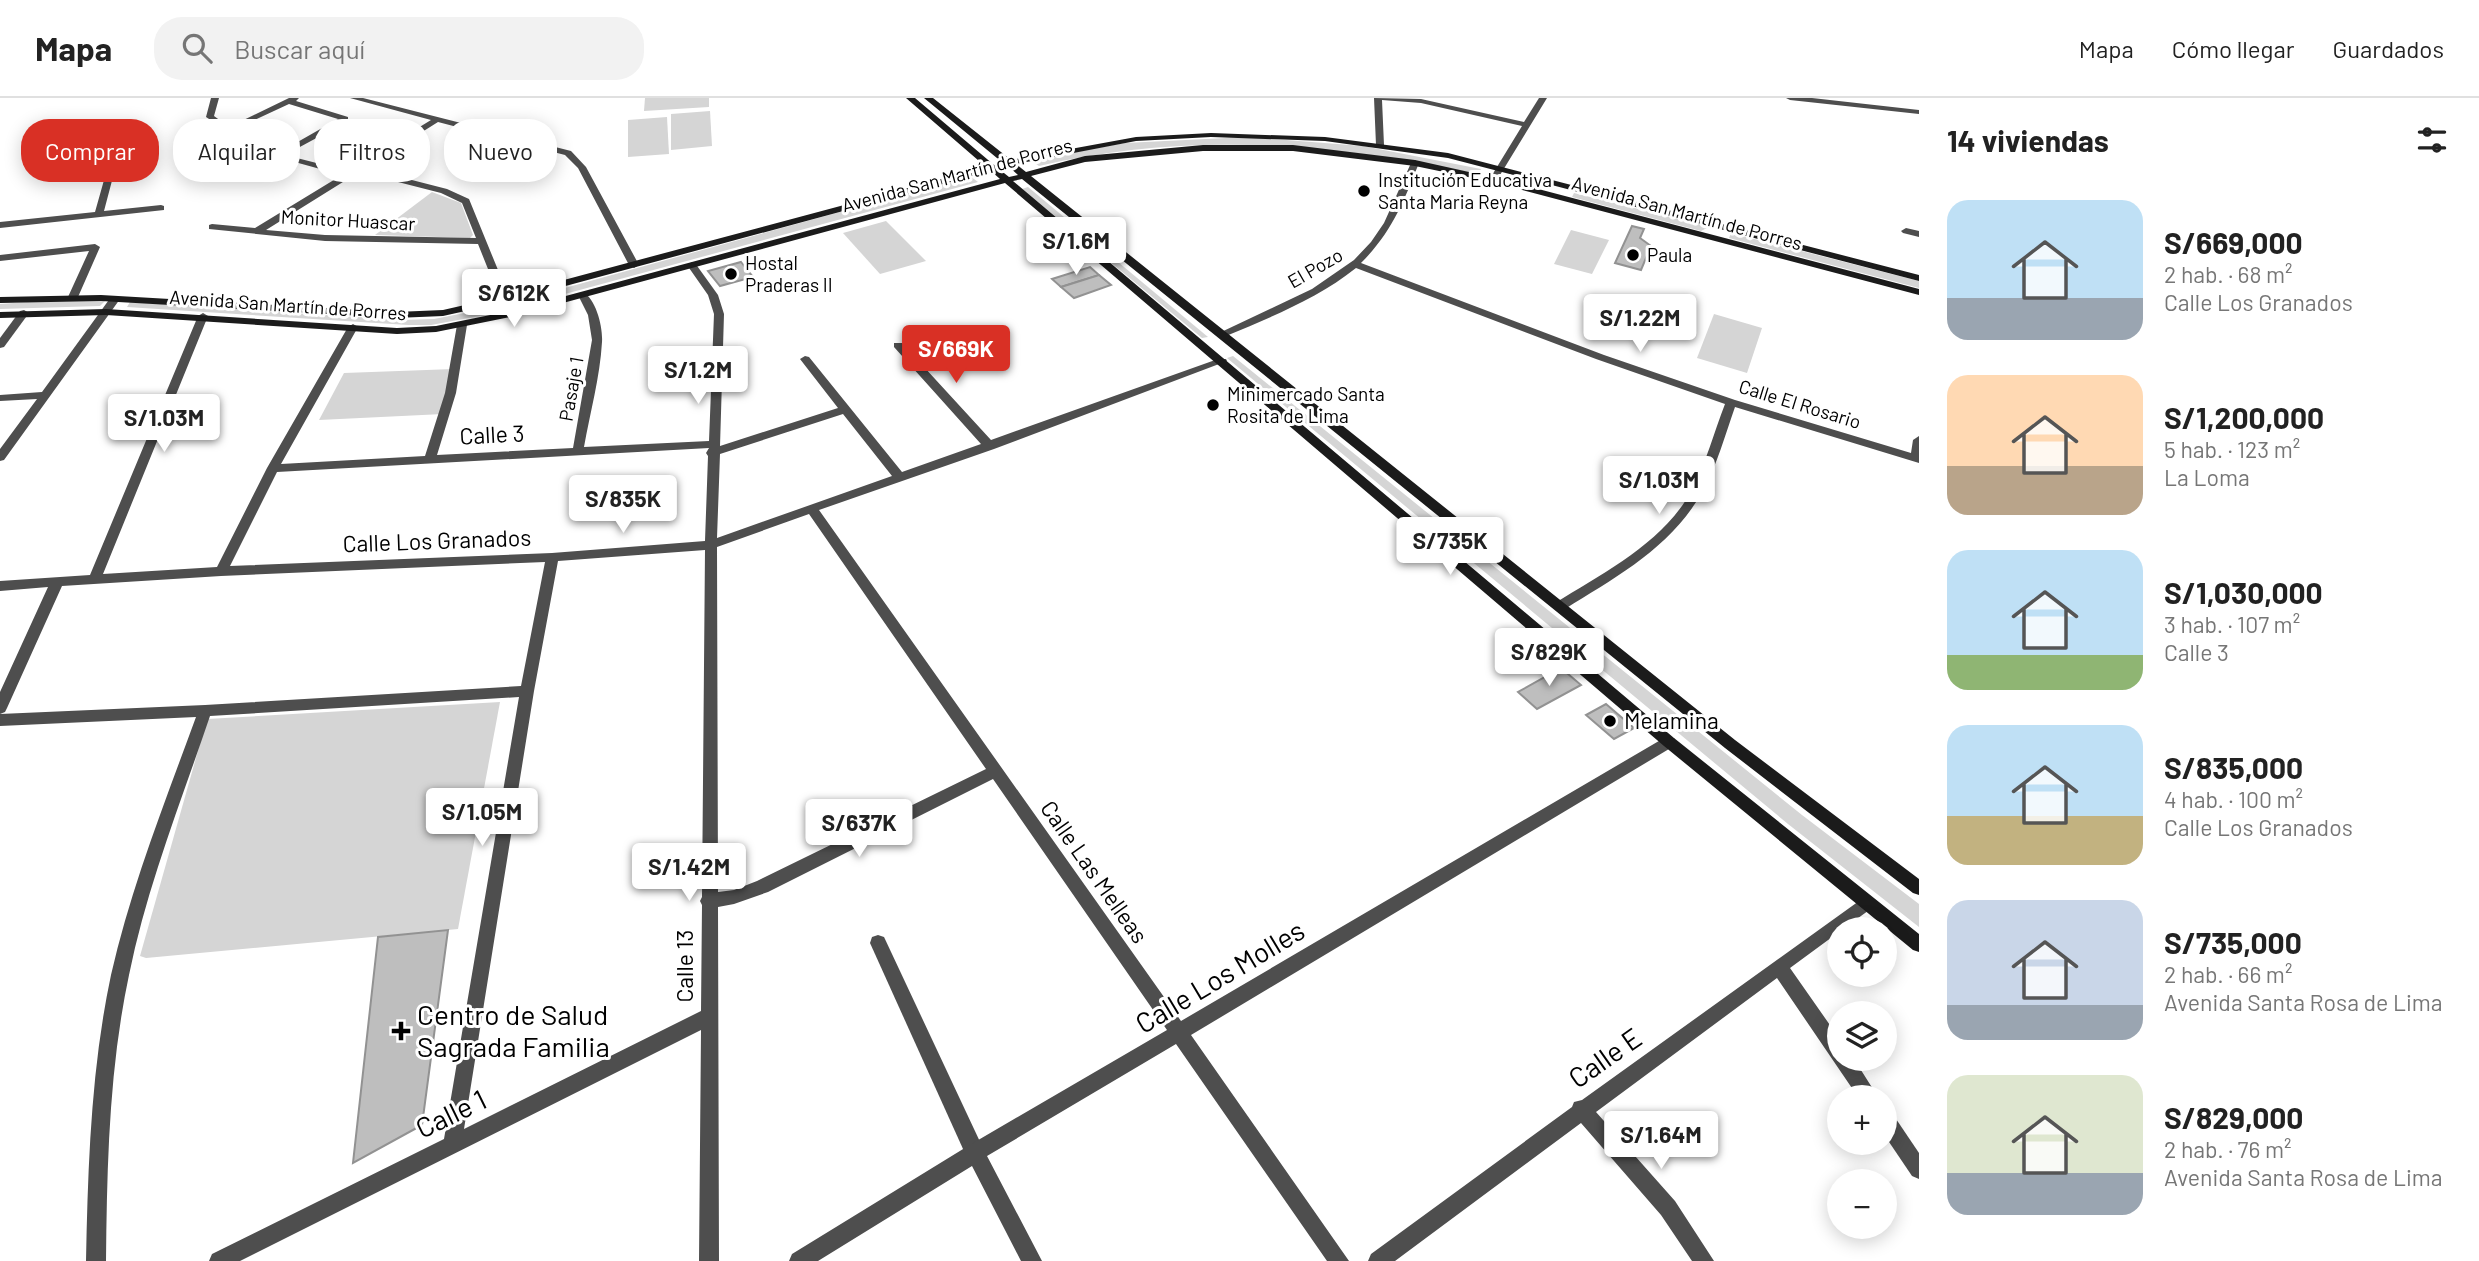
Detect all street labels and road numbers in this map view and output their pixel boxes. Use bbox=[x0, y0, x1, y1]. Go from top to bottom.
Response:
street label: Avenida San Martín de Porres bbox=[839, 133, 1075, 216]
street label: Avenida San Martín de Porres bbox=[1569, 171, 1805, 254]
street label: Monitor Huascar bbox=[280, 204, 416, 235]
street label: El Pozo bbox=[1283, 243, 1346, 292]
street label: Avenida San Martín de Porres bbox=[169, 285, 407, 324]
street label: Pasaje 1 bbox=[554, 355, 587, 423]
street label: Calle El Rosario bbox=[1736, 374, 1864, 433]
street label: Calle 3 bbox=[459, 418, 525, 450]
street label: Calle Los Granados bbox=[342, 523, 532, 557]
street label: Calle Las Melleas bbox=[1035, 795, 1154, 948]
street label: Calle Los Molles bbox=[1129, 912, 1310, 1040]
street label: Calle 13 bbox=[670, 930, 698, 1002]
street label: Calle E bbox=[1561, 1020, 1648, 1094]
street label: Calle 1 bbox=[410, 1082, 491, 1145]

